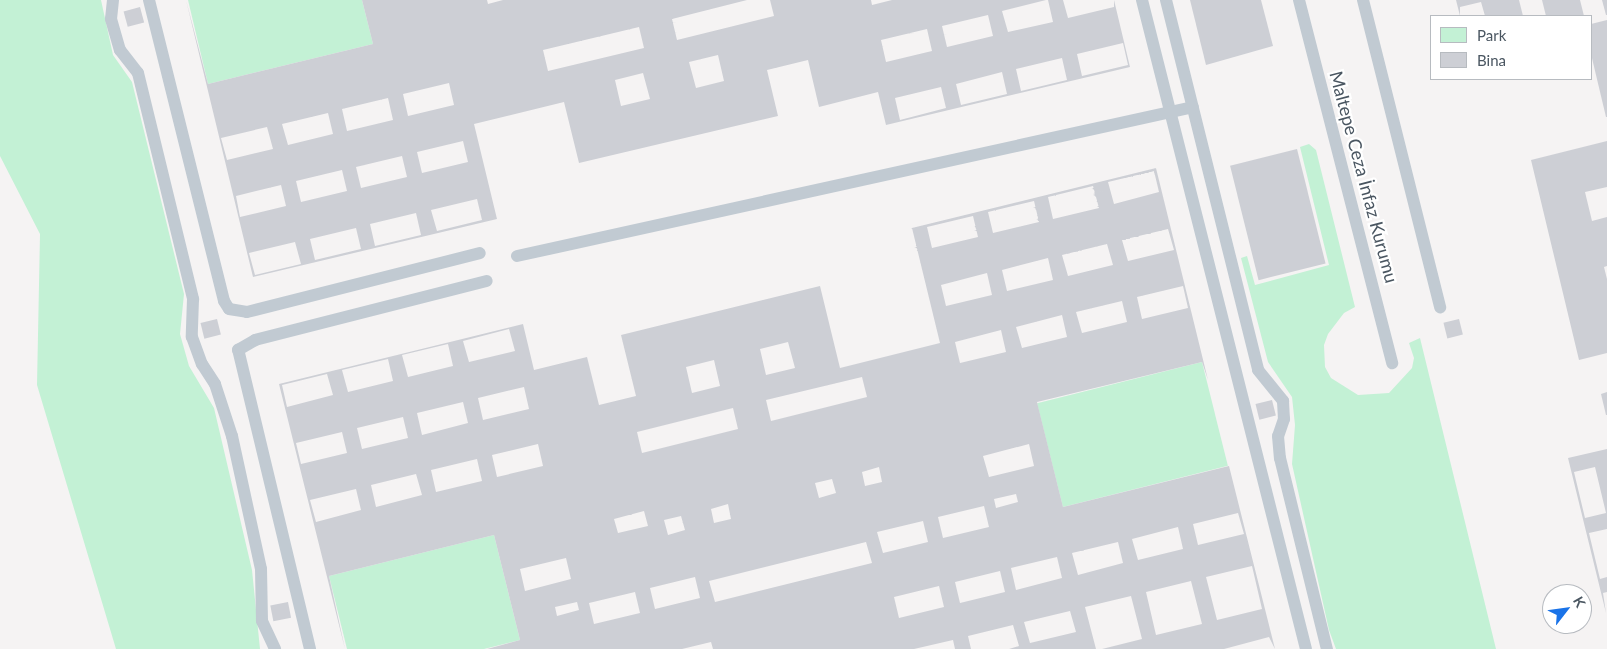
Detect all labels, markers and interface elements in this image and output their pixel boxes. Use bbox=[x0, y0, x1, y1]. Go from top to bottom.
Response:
legend bbox=[1430, 15, 1592, 80]
text: Park bbox=[1477, 26, 1506, 44]
text: Bina bbox=[1477, 51, 1506, 69]
street label: Maltepe Ceza İnfaz Kurumu bbox=[1325, 69, 1403, 285]
north arrow bbox=[1542, 584, 1592, 634]
text: K bbox=[1570, 593, 1589, 610]

